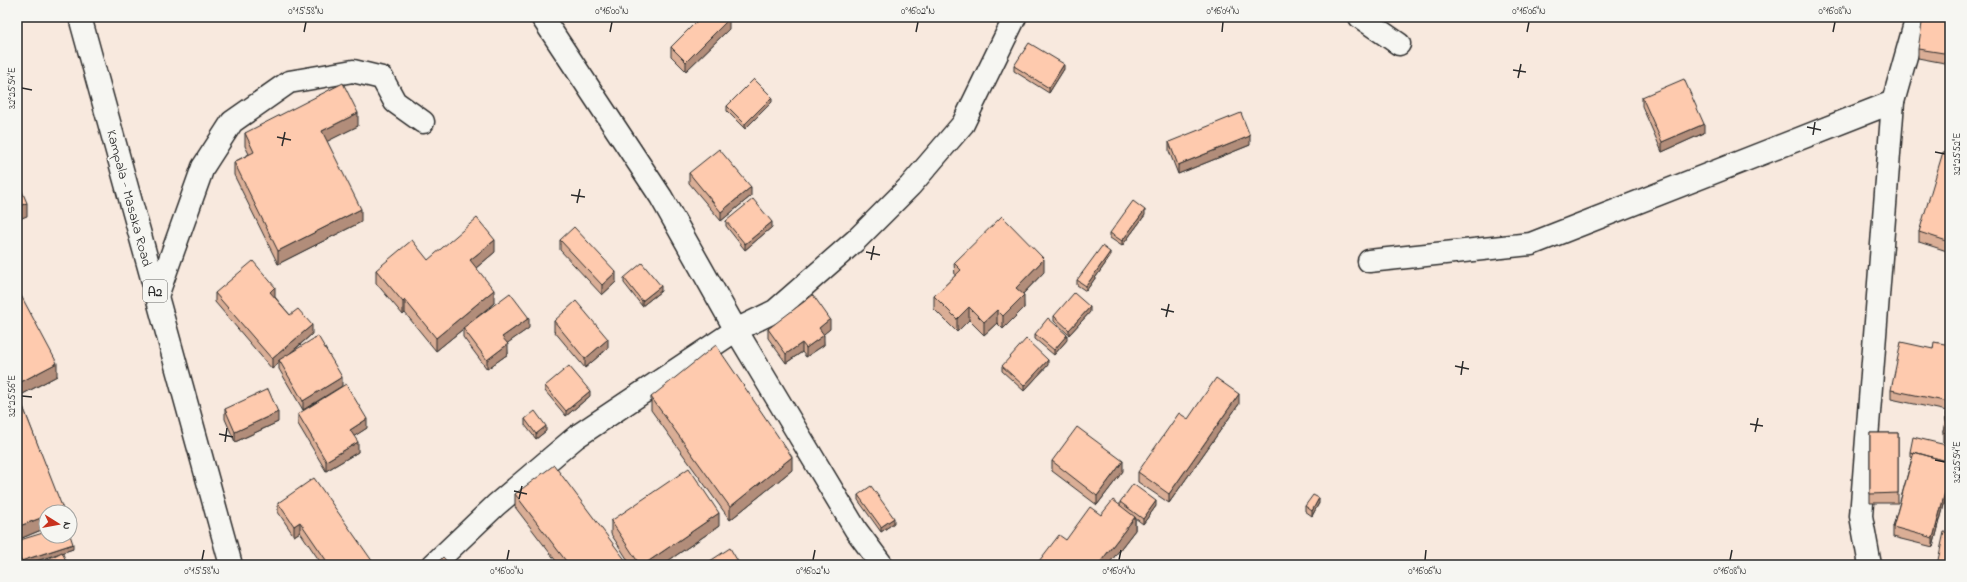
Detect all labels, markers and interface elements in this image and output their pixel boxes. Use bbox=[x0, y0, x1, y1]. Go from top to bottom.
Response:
text: 0°15'58"N bbox=[288, 4, 324, 19]
text: 0°16'00"N bbox=[595, 4, 629, 19]
text: 0°16'02"N bbox=[901, 4, 935, 19]
text: 0°16'04"N bbox=[1206, 4, 1240, 19]
text: 0°16'06"N bbox=[1512, 4, 1546, 19]
text: 0°16'08"N bbox=[1819, 4, 1852, 19]
text: 32°25'54"E bbox=[5, 67, 20, 109]
street label: Kampala - Masaka Road bbox=[100, 128, 157, 269]
text: 32°25'52"E bbox=[1950, 133, 1965, 175]
road number: A2 bbox=[143, 280, 167, 302]
text: 32°25'56"E bbox=[5, 375, 20, 417]
text: 32°25'54"E bbox=[1950, 441, 1965, 483]
north arrow bbox=[38, 504, 78, 544]
text: N bbox=[58, 521, 75, 531]
text: 0°15'58"N bbox=[184, 564, 220, 579]
text: 0°16'00"N bbox=[490, 564, 524, 579]
text: 0°16'02"N bbox=[796, 564, 830, 579]
text: 0°16'04"N bbox=[1102, 564, 1136, 579]
text: 0°16'06"N bbox=[1408, 564, 1442, 579]
text: 0°16'08"N bbox=[1714, 564, 1747, 579]

